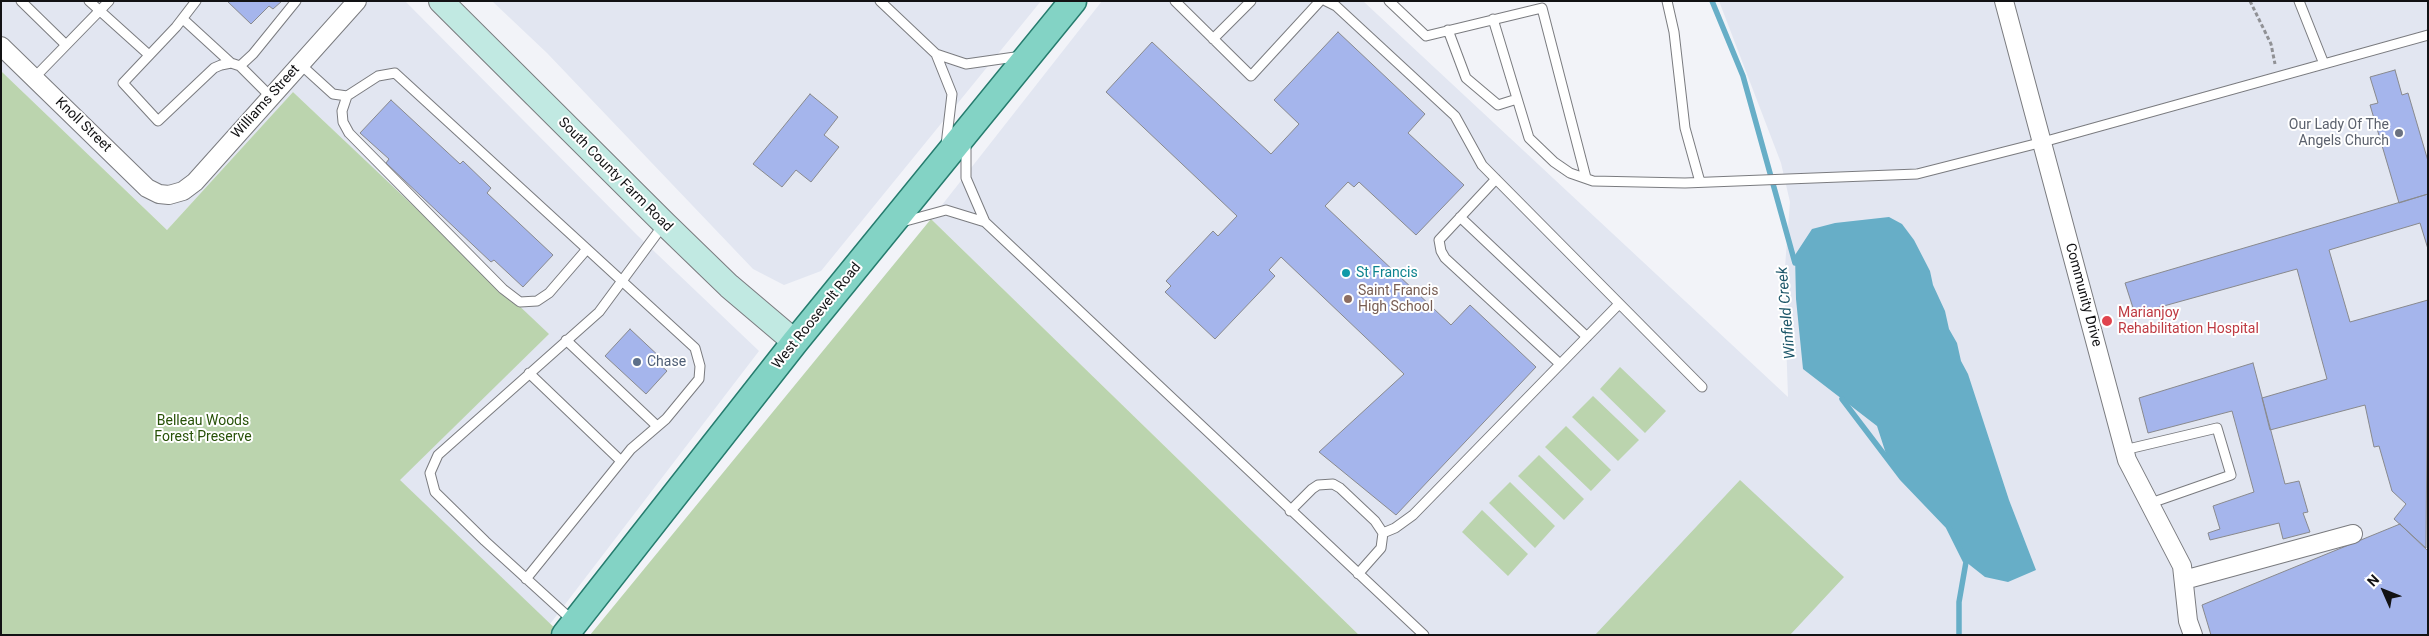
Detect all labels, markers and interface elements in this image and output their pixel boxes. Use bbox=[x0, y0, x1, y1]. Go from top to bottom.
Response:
street label: Williams Street bbox=[228, 62, 304, 142]
street label: Knoll Street bbox=[51, 94, 115, 156]
street label: South County Farm Road bbox=[554, 114, 676, 236]
place label: Our Lady Of The Angels Church bbox=[2289, 117, 2389, 150]
marker: Our Lady Of The Angels Church bbox=[2393, 127, 2405, 139]
street label: Community Drive bbox=[2061, 241, 2105, 349]
street label: West Roosevelt Road bbox=[769, 260, 865, 372]
place label: St Francis bbox=[1356, 265, 1418, 281]
water label: Winfield Creek bbox=[1774, 266, 1800, 360]
marker: St Francis bbox=[1340, 267, 1352, 279]
place label: Saint Francis High School bbox=[1358, 283, 1438, 316]
marker: Saint Francis High School bbox=[1342, 293, 1354, 305]
place label: Marianjoy Rehabilitation Hospital bbox=[2118, 305, 2259, 338]
marker: Marianjoy Rehabilitation Hospital bbox=[2100, 314, 2114, 328]
place label: Chase bbox=[647, 354, 686, 370]
marker: Chase bbox=[631, 356, 643, 368]
park label: Belleau Woods Forest Preserve bbox=[154, 413, 252, 446]
north arrow bbox=[2359, 566, 2409, 616]
text: N bbox=[2364, 571, 2382, 590]

